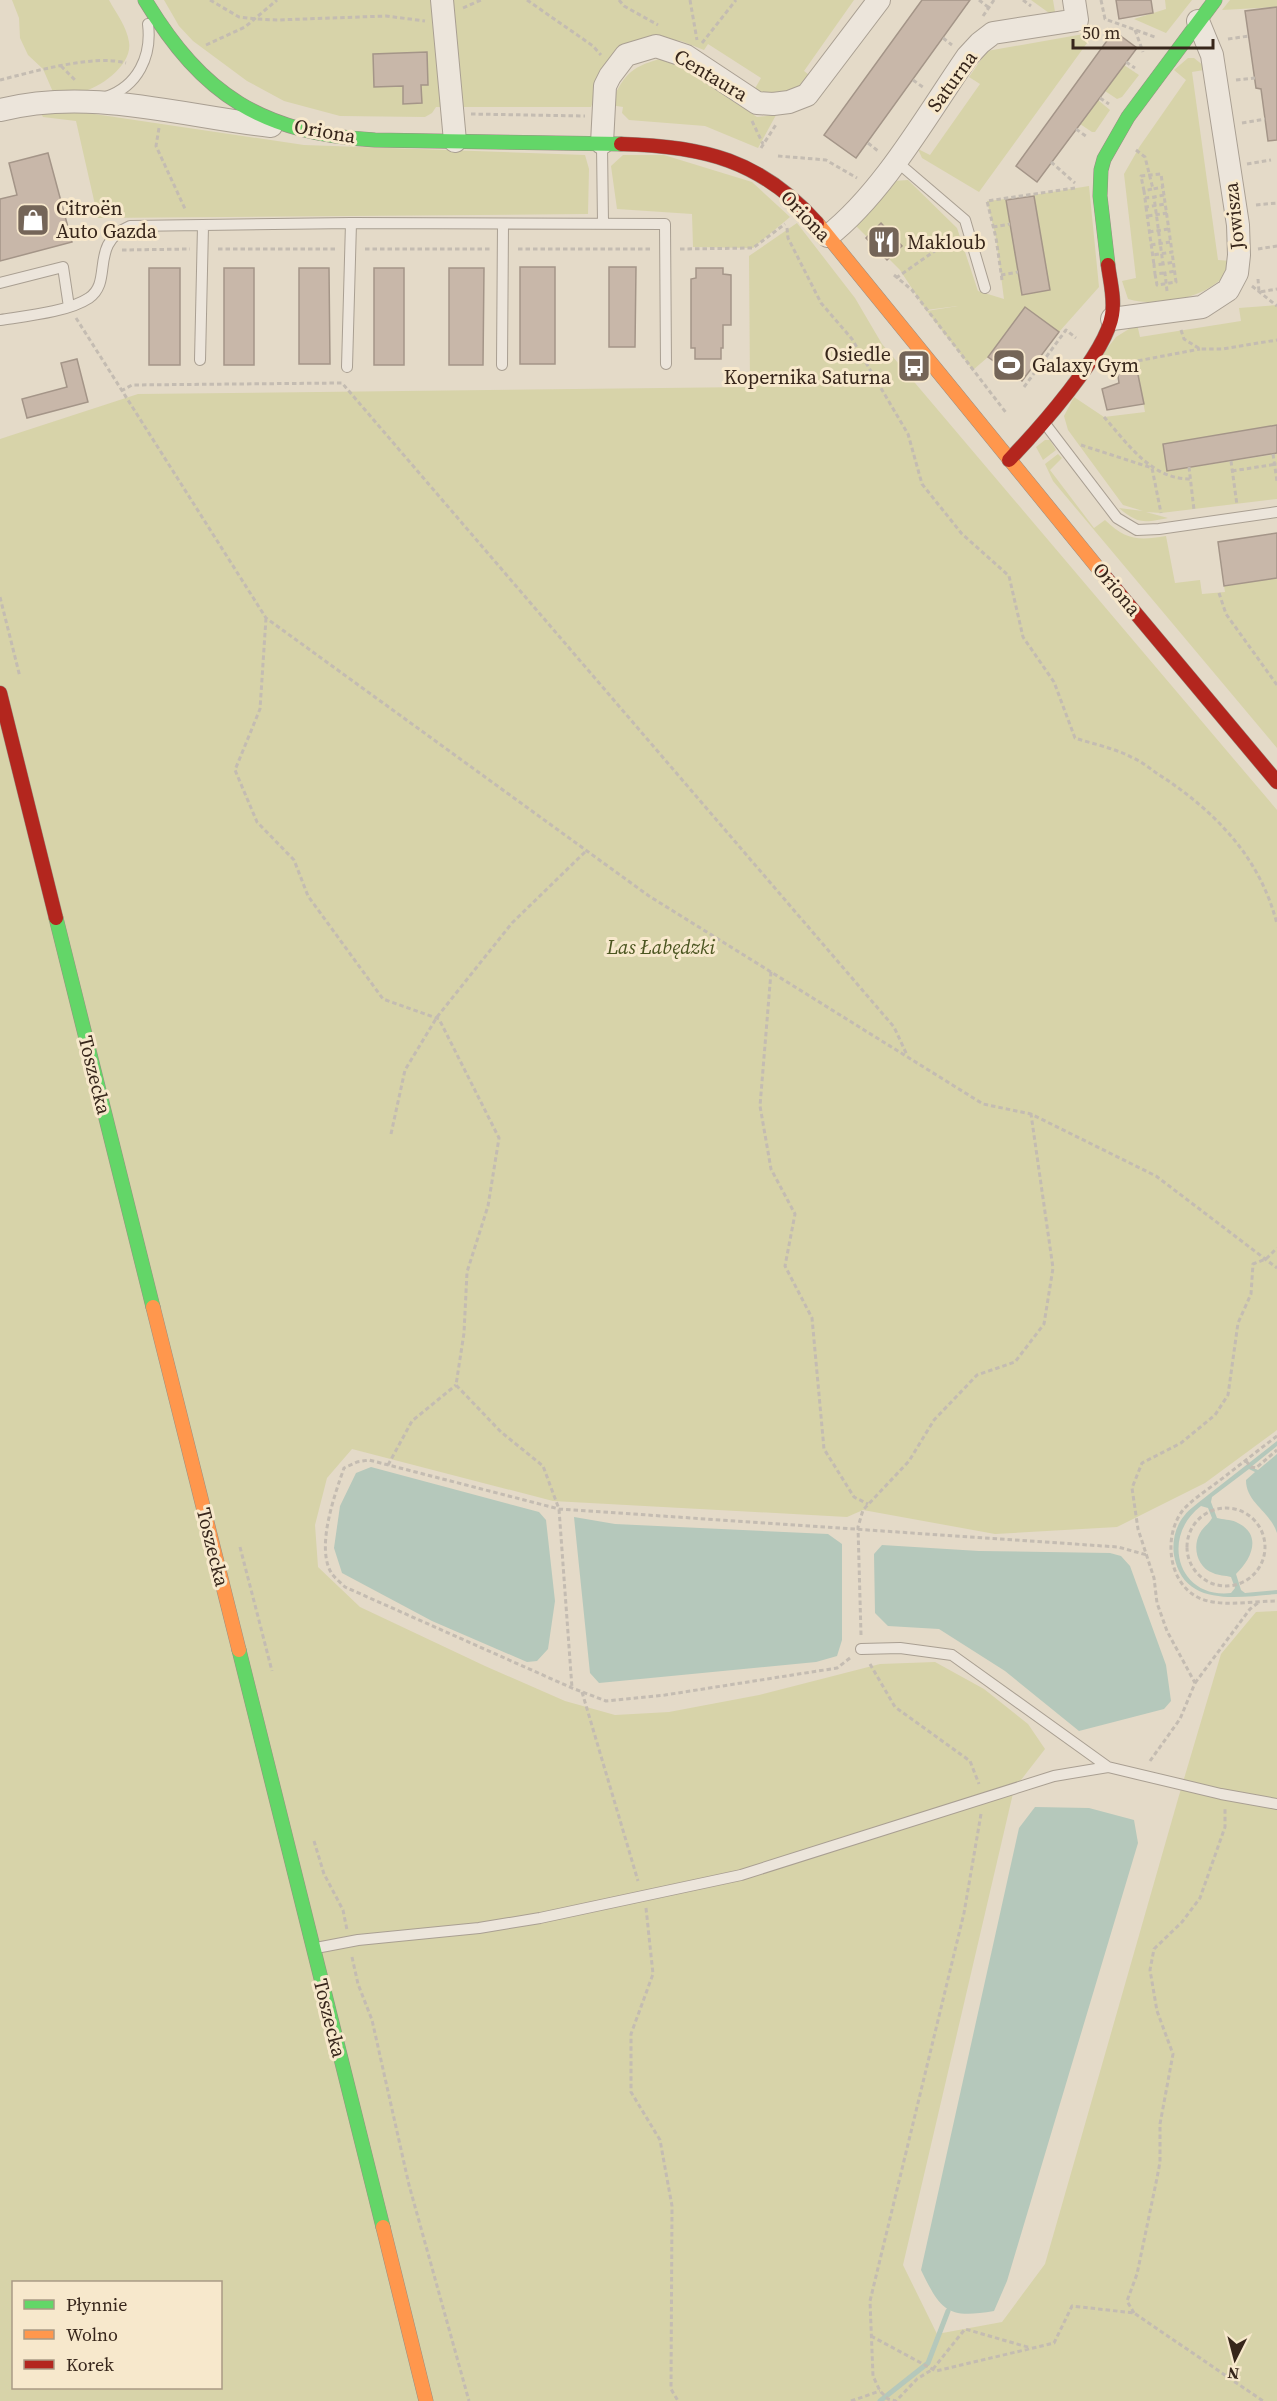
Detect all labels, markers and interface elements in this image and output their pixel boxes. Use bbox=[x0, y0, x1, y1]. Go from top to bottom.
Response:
scale bar bbox=[1073, 12, 1212, 50]
text: 50 m bbox=[1082, 20, 1120, 45]
street label: Centaura bbox=[669, 42, 754, 108]
street label: Saturna bbox=[920, 44, 984, 117]
street label: Oriona bbox=[292, 112, 359, 150]
street label: Jowisza bbox=[1216, 180, 1252, 252]
street label: Oriona bbox=[774, 184, 838, 249]
place label: Citroën Auto Gazda bbox=[56, 194, 158, 245]
shop icon: Citroën Auto Gazda bbox=[15, 202, 51, 238]
restaurant icon: Makloub bbox=[866, 224, 902, 260]
place label: Makloub bbox=[907, 228, 986, 256]
place label: Osiedle Kopernika Saturna bbox=[724, 340, 892, 391]
sports icon: Galaxy Gym bbox=[991, 347, 1027, 383]
bus stop icon: Osiedle Kopernika Saturna bbox=[896, 348, 932, 384]
place label: Galaxy Gym bbox=[1032, 351, 1139, 379]
street label: Oriona bbox=[1086, 556, 1148, 622]
park label: Las Łabędzki bbox=[606, 933, 715, 961]
street label: Toszecka bbox=[72, 1033, 118, 1118]
street label: Toszecka bbox=[190, 1505, 236, 1590]
street label: Toszecka bbox=[307, 1976, 353, 2061]
legend bbox=[12, 2281, 222, 2389]
text: Płynnie bbox=[66, 2292, 127, 2317]
text: Wolno bbox=[66, 2322, 118, 2347]
north arrow bbox=[1205, 2329, 1265, 2389]
text: Korek bbox=[66, 2352, 114, 2377]
text: N bbox=[1226, 2362, 1240, 2385]

